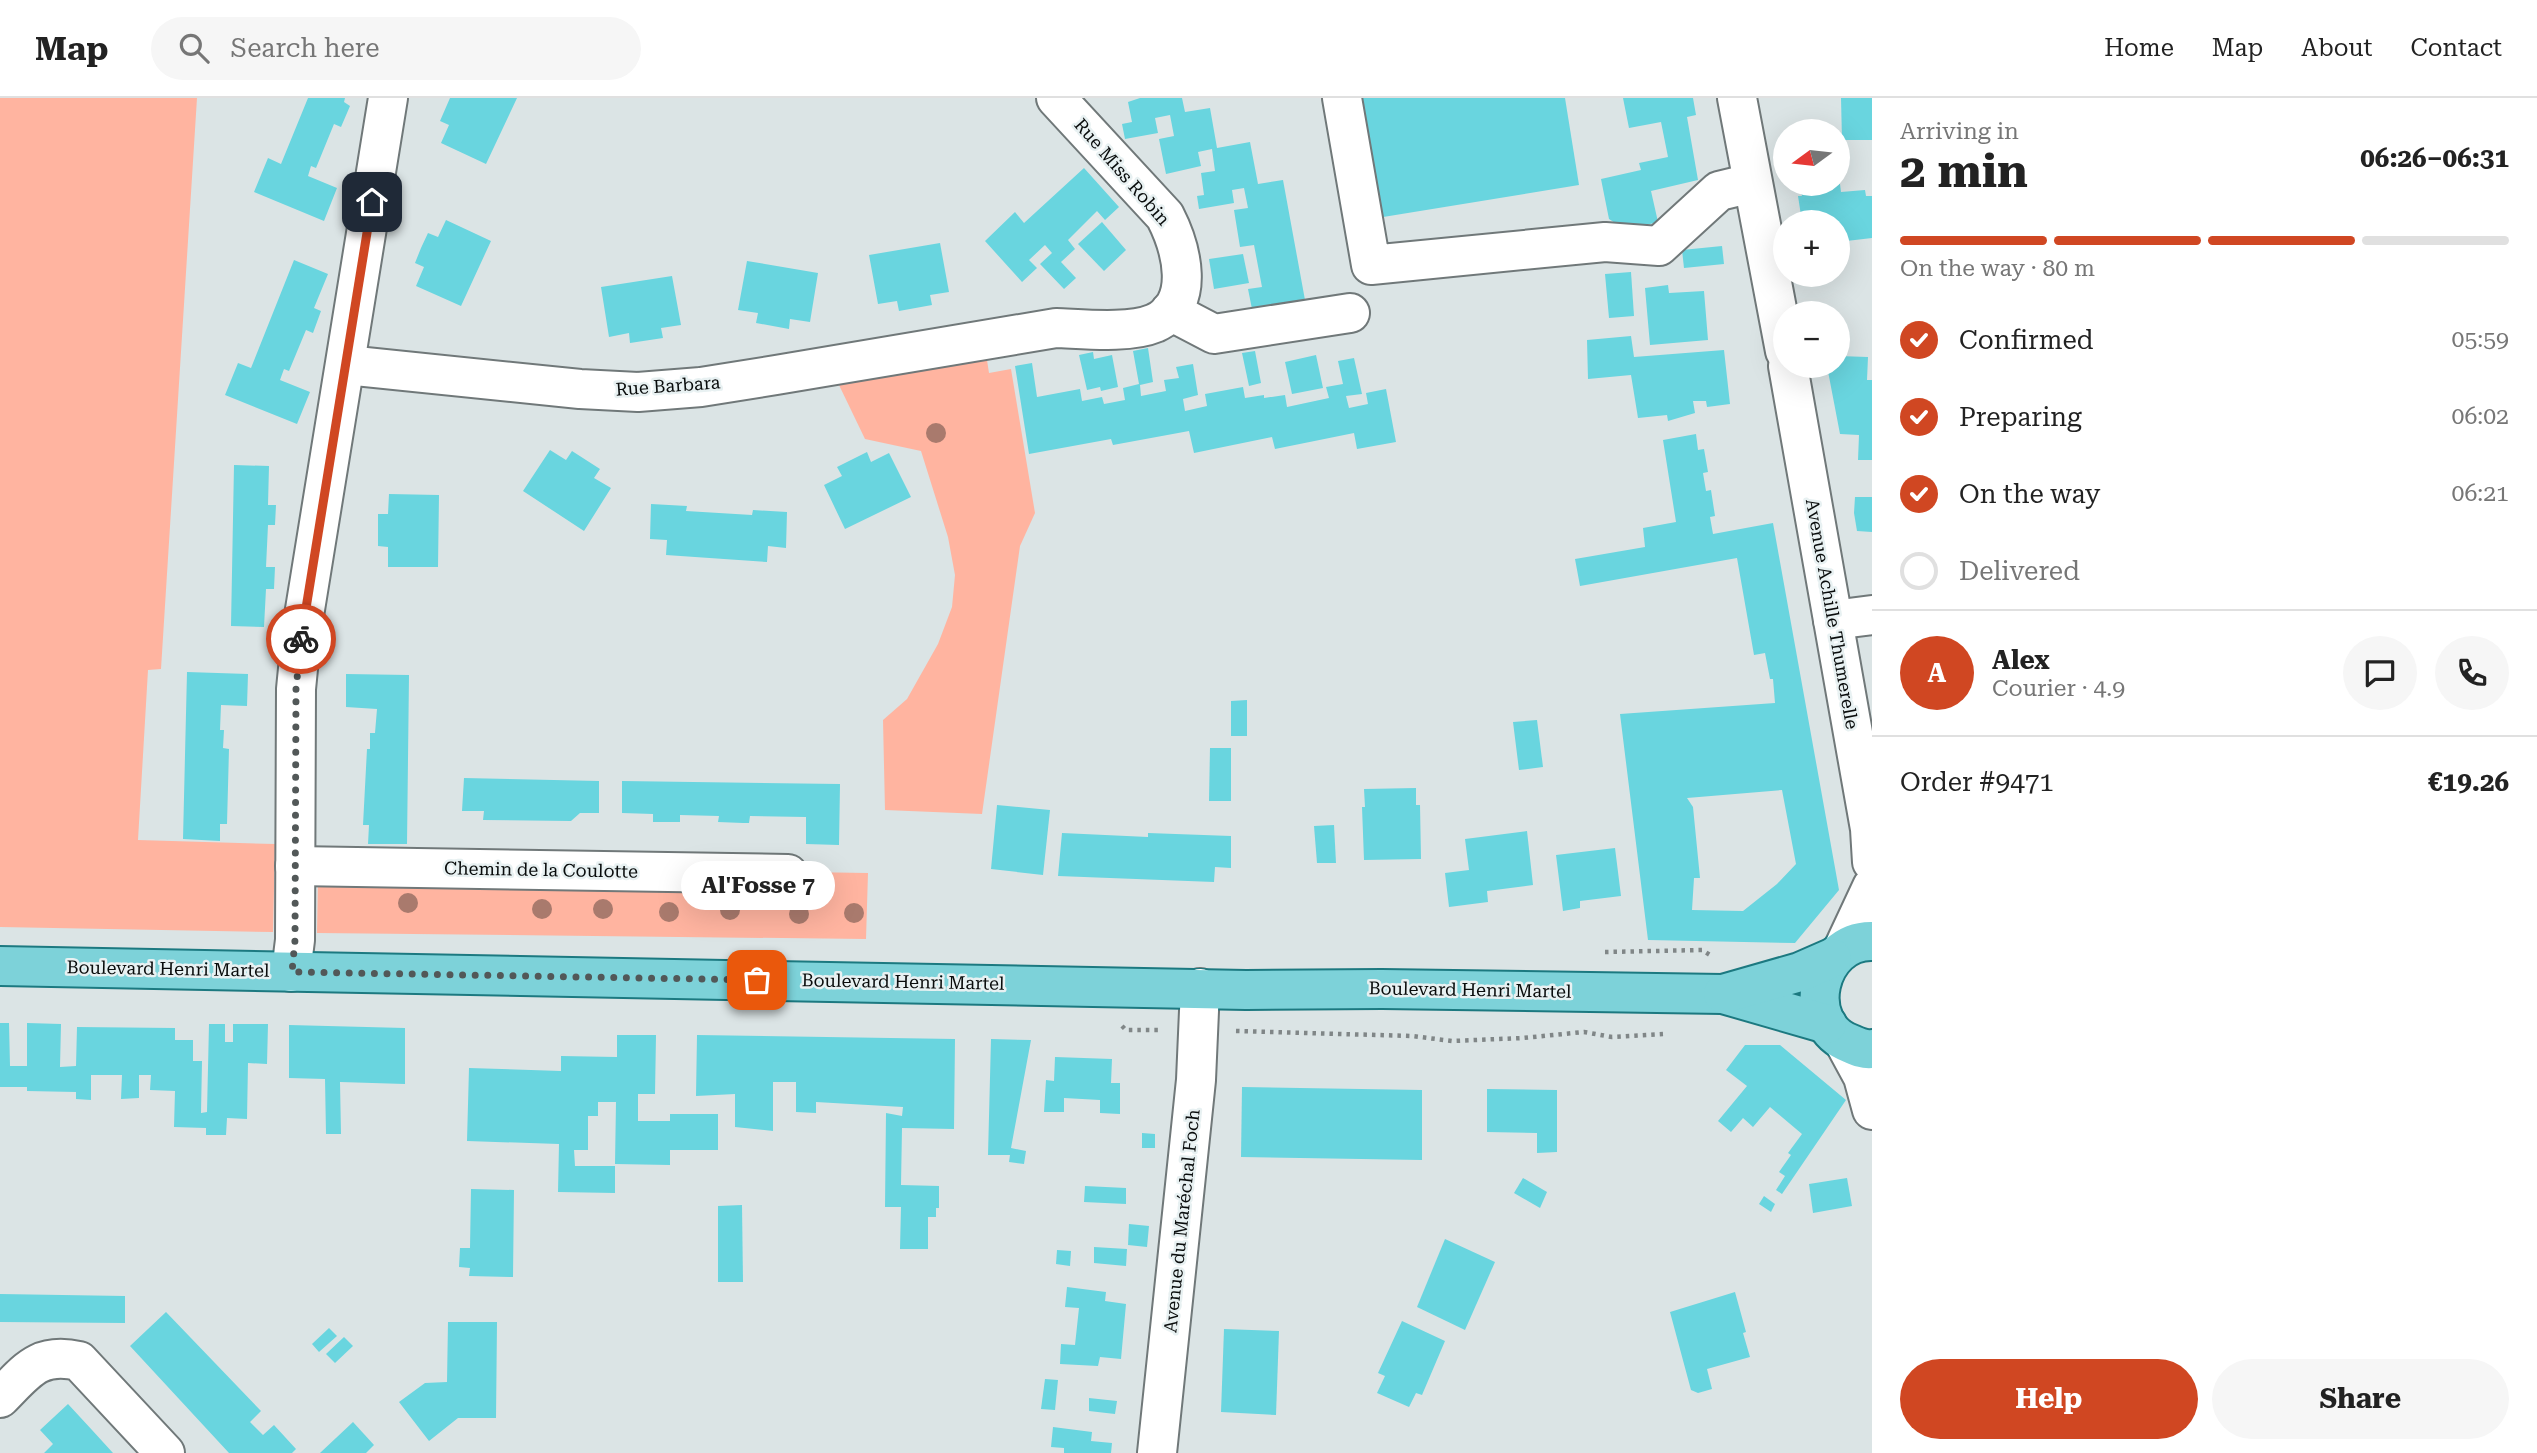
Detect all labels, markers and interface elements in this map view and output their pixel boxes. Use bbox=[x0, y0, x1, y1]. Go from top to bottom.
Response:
search box bbox=[151, 17, 641, 80]
text: Map bbox=[35, 29, 109, 68]
icon: search bbox=[175, 29, 213, 67]
text: Search here bbox=[231, 33, 380, 63]
text: Home bbox=[2104, 34, 2174, 62]
text: Map bbox=[2212, 34, 2263, 62]
text: About bbox=[2301, 34, 2372, 62]
text: Contact bbox=[2410, 34, 2502, 62]
street label: Rue Miss Robin bbox=[1070, 114, 1175, 230]
text: Arriving in bbox=[1900, 118, 2019, 145]
north arrow bbox=[1773, 119, 1850, 196]
map controls bbox=[1773, 119, 1850, 378]
text: 06:26–06:31 bbox=[2360, 143, 2509, 173]
text: 2 min bbox=[1900, 144, 2028, 198]
pin bbox=[342, 172, 402, 232]
icon: home bbox=[353, 183, 391, 221]
button: + bbox=[1773, 210, 1850, 287]
text: On the way · 80 m bbox=[1900, 255, 2095, 282]
button: − bbox=[1773, 301, 1850, 378]
icon: check bbox=[1900, 321, 1938, 359]
text: Confirmed bbox=[1959, 325, 2094, 355]
text: 05:59 bbox=[2452, 326, 2509, 353]
street label: Rue Barbara bbox=[615, 371, 721, 400]
icon: check bbox=[1900, 398, 1938, 436]
text: Preparing bbox=[1959, 402, 2082, 432]
text: 06:02 bbox=[2452, 403, 2509, 430]
icon: check bbox=[1900, 475, 1938, 513]
text: On the way bbox=[1959, 479, 2100, 509]
text: 06:21 bbox=[2452, 480, 2509, 507]
street label: Avenue Achille Thumerelle bbox=[1802, 497, 1863, 731]
text: Delivered bbox=[1959, 556, 2080, 586]
courier bbox=[266, 604, 336, 674]
icon: bike bbox=[282, 620, 320, 658]
button: chat bbox=[2343, 636, 2417, 710]
button: phone bbox=[2435, 636, 2509, 710]
text: Alex bbox=[1992, 645, 2050, 675]
text: A bbox=[1928, 658, 1946, 688]
text: Courier · 4.9 bbox=[1992, 675, 2125, 702]
text: Order #9471 bbox=[1900, 767, 2054, 797]
text: €19.26 bbox=[2428, 767, 2509, 797]
street label: Chemin de la Coulotte bbox=[444, 857, 638, 882]
callout: Al'Fosse 7 bbox=[680, 861, 834, 910]
text: Al'Fosse 7 bbox=[701, 872, 815, 899]
pin bbox=[727, 950, 787, 1010]
street label: Boulevard Henri Martel bbox=[66, 956, 270, 981]
icon: bag bbox=[738, 961, 776, 999]
street label: Boulevard Henri Martel bbox=[801, 969, 1005, 994]
street label: Boulevard Henri Martel bbox=[1368, 977, 1572, 1002]
street label: Avenue du Maréchal Foch bbox=[1159, 1108, 1204, 1334]
button: Help bbox=[1900, 1359, 2198, 1439]
button: Share bbox=[2212, 1359, 2509, 1439]

